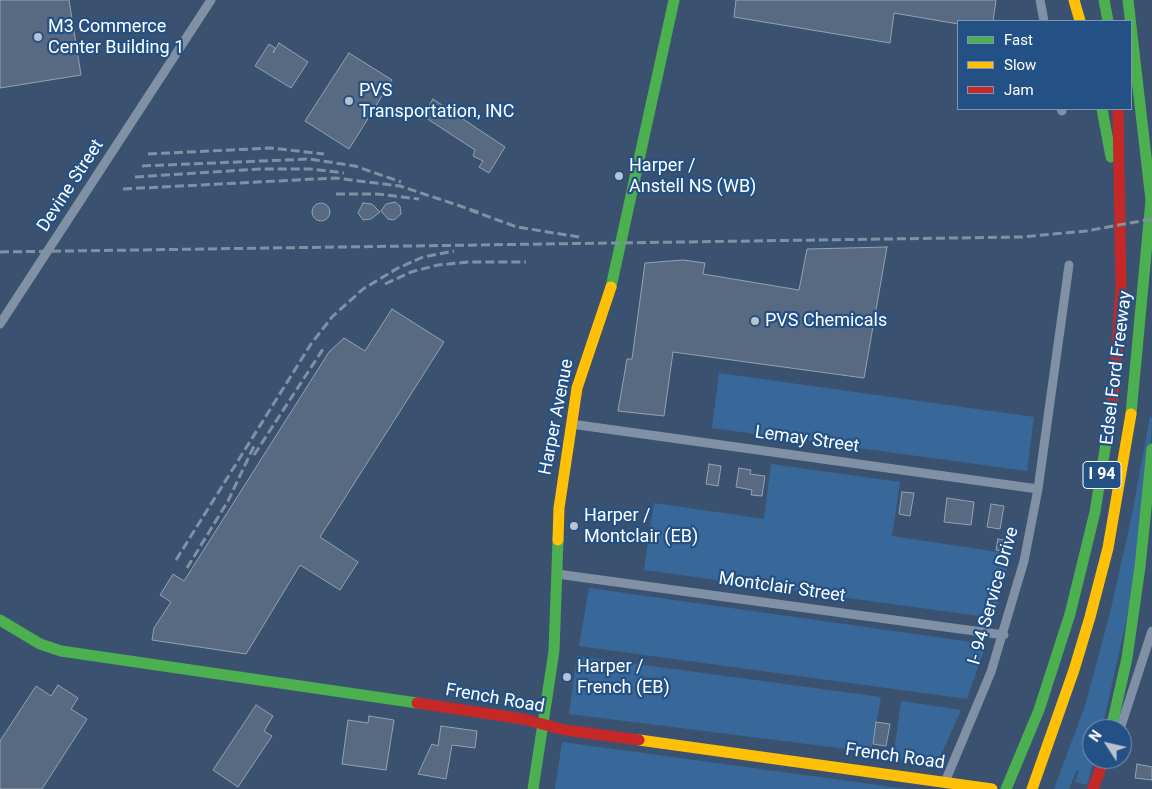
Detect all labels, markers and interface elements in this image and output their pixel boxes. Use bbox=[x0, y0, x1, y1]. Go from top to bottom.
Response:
place label: M3 Commerce Center Building 1 bbox=[48, 16, 184, 58]
legend bbox=[957, 20, 1132, 110]
marker: M3 Commerce Center Building 1 bbox=[32, 31, 44, 43]
text: Fast bbox=[1004, 31, 1033, 49]
text: Slow bbox=[1004, 56, 1036, 74]
place label: PVS Transportation, INC bbox=[359, 80, 514, 122]
text: Jam bbox=[1004, 81, 1034, 99]
marker: PVS Transportation, INC bbox=[343, 95, 355, 107]
street label: Devine Street bbox=[33, 136, 109, 236]
place label: Harper / Anstell NS (WB) bbox=[629, 155, 756, 198]
marker: Harper / Anstell NS (WB) bbox=[613, 170, 625, 182]
street label: Edsel Ford Freeway bbox=[1097, 290, 1137, 446]
place label: PVS Chemicals bbox=[765, 310, 887, 332]
marker: PVS Chemicals bbox=[749, 315, 761, 327]
street label: Harper Avenue bbox=[535, 357, 579, 477]
street label: Lemay Street bbox=[753, 422, 861, 458]
road number: I 94 bbox=[1083, 462, 1121, 488]
place label: Harper / Montclair (EB) bbox=[584, 505, 698, 548]
marker: Harper / Montclair (EB) bbox=[568, 520, 580, 532]
street label: I- 94 Service Drive bbox=[964, 525, 1024, 667]
street label: Montclair Street bbox=[717, 568, 847, 608]
place label: Harper / French (EB) bbox=[577, 656, 670, 699]
marker: Harper / French (EB) bbox=[561, 671, 573, 683]
street label: French Road bbox=[444, 680, 546, 718]
north arrow bbox=[1082, 719, 1132, 769]
text: N bbox=[1086, 727, 1105, 745]
street label: French Road bbox=[844, 739, 946, 775]

